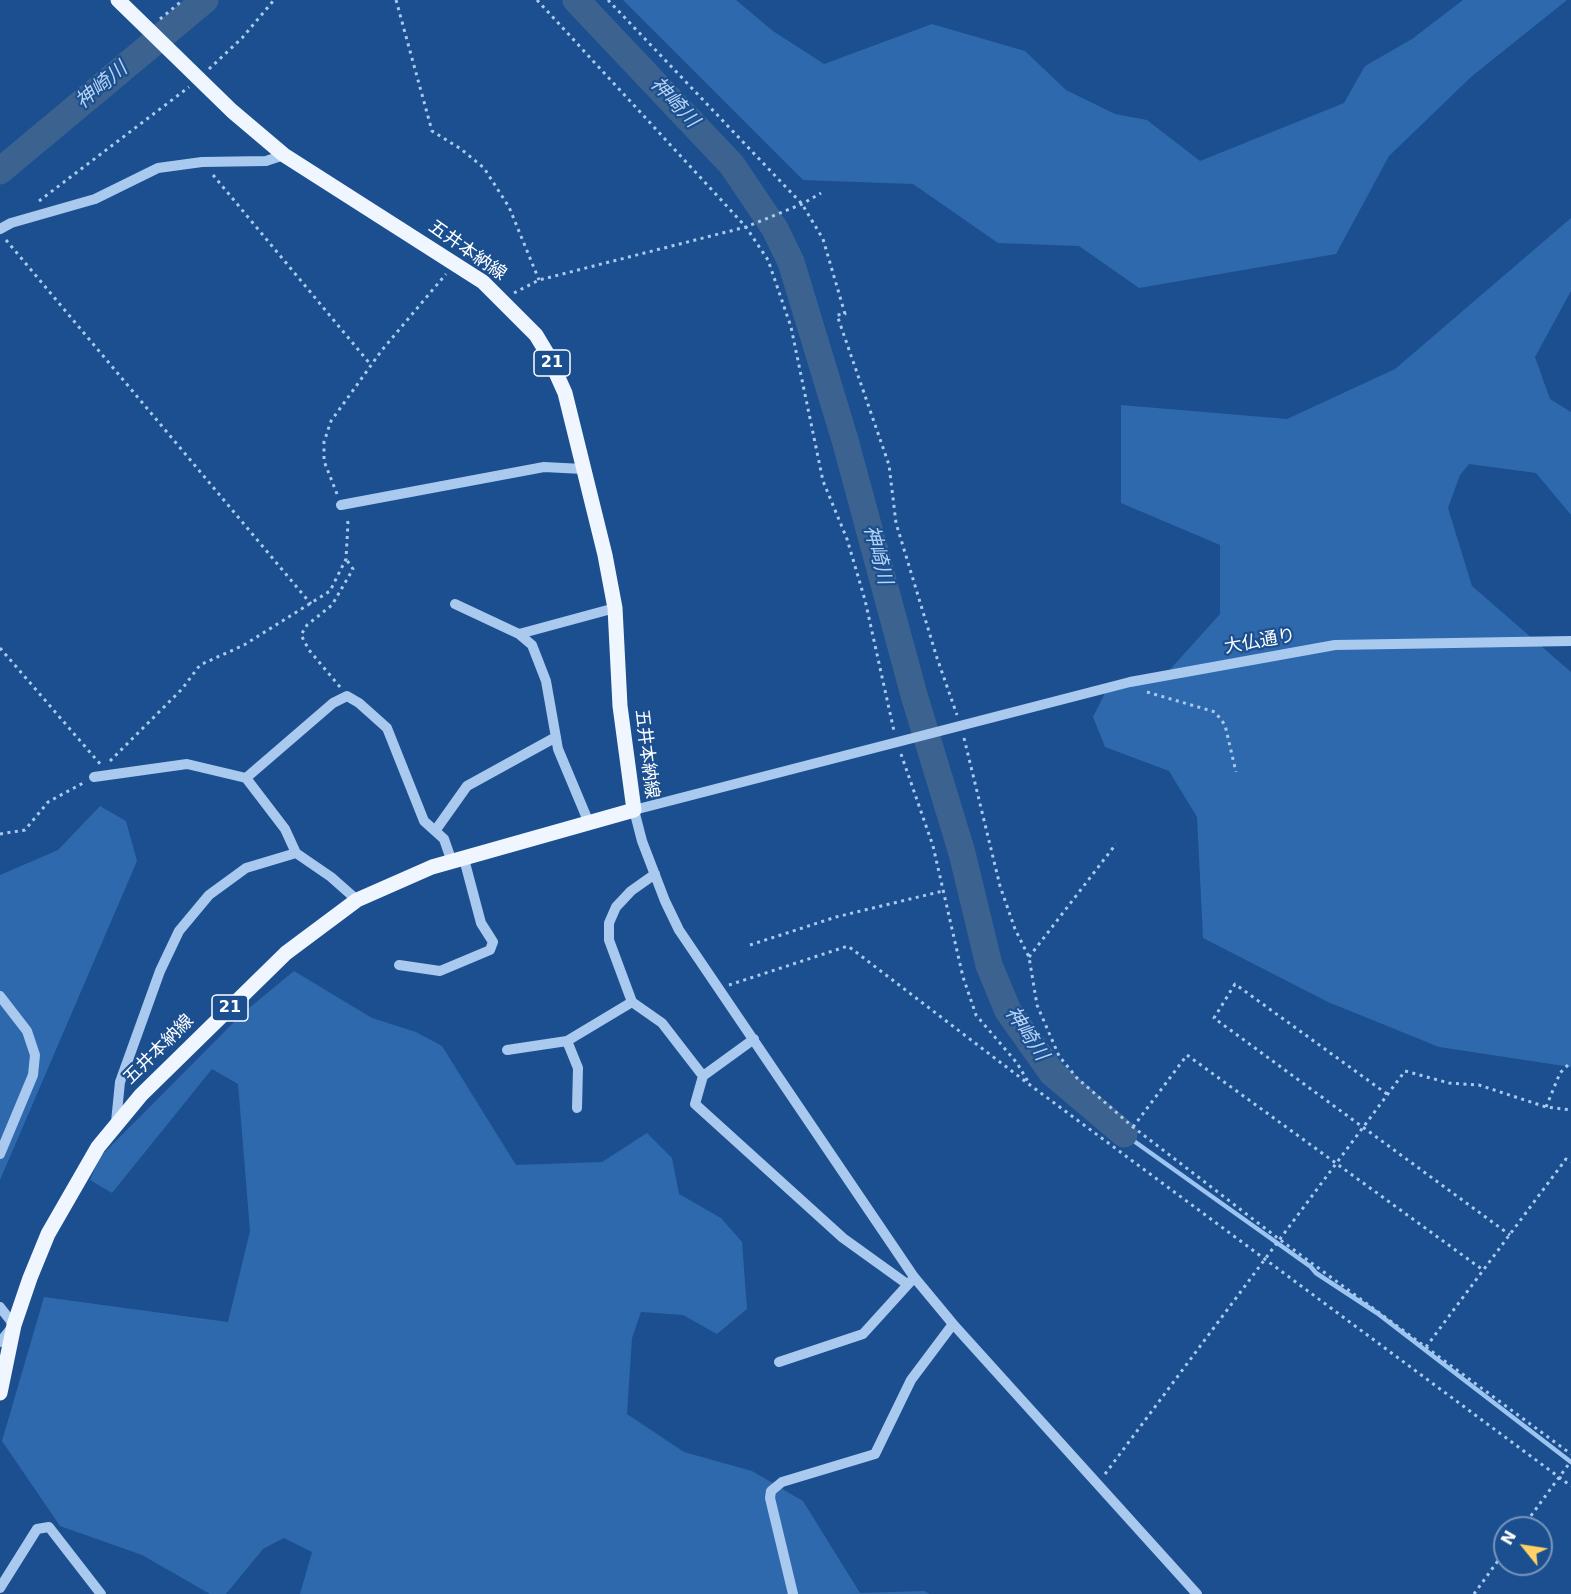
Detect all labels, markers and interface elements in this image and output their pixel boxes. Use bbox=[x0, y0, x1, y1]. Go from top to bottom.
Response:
water label: 神崎川 bbox=[71, 58, 133, 114]
water label: 神崎川 bbox=[645, 73, 703, 133]
street label: 五井本納線 bbox=[424, 216, 510, 286]
road number: 21 bbox=[534, 350, 570, 376]
water label: 神崎川 bbox=[858, 523, 896, 587]
street label: 大仏通り bbox=[1223, 625, 1297, 659]
street label: 五井本納線 bbox=[630, 708, 662, 800]
road number: 21 bbox=[212, 995, 248, 1021]
water label: 神崎川 bbox=[999, 1002, 1053, 1066]
street label: 五井本納線 bbox=[120, 1011, 198, 1089]
north arrow bbox=[1493, 1516, 1553, 1576]
text: N bbox=[1497, 1527, 1520, 1548]

